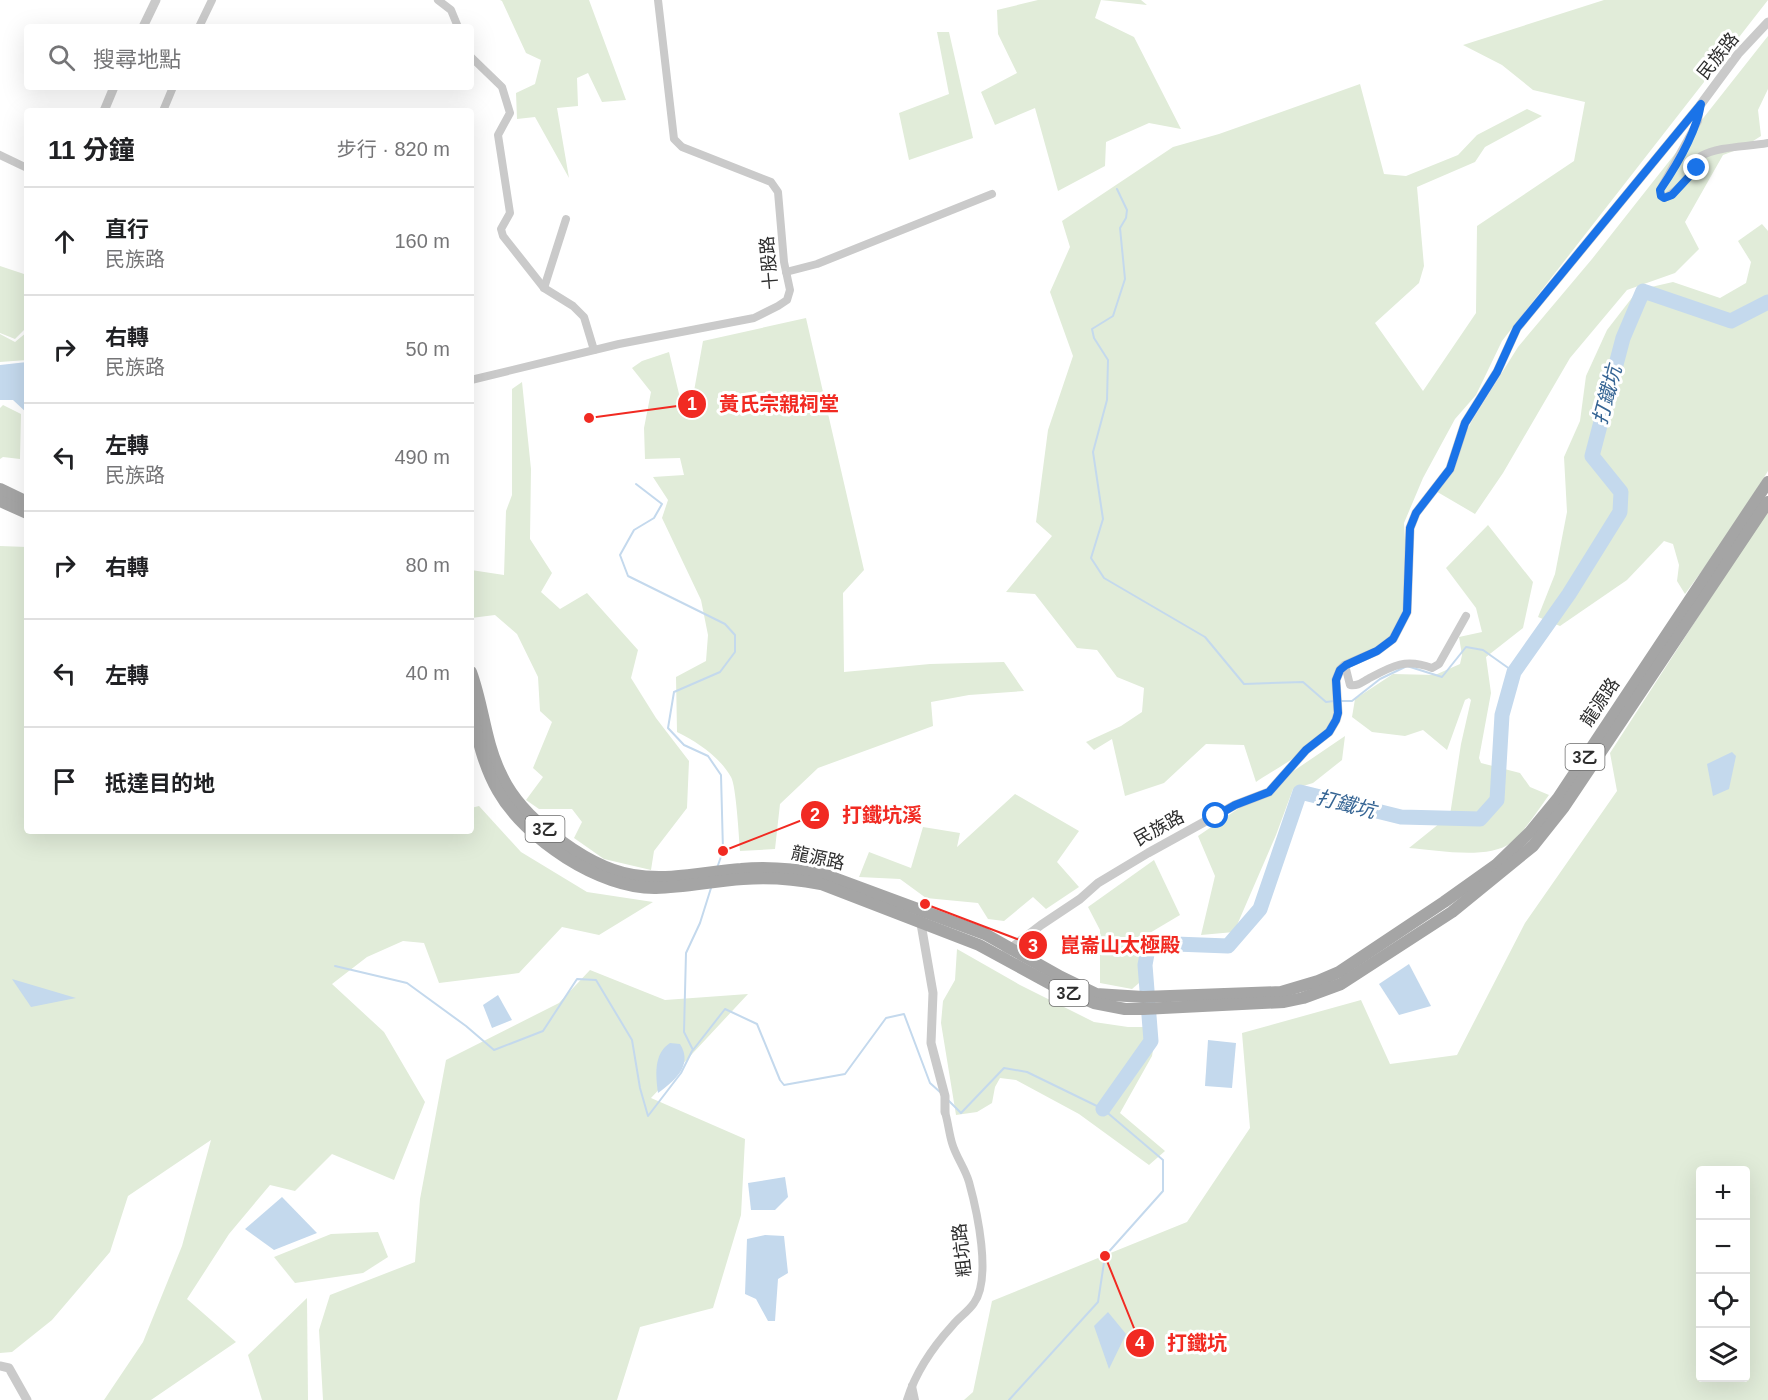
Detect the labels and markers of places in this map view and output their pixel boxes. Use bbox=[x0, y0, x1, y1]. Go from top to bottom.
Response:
callout: 黃氏宗親祠堂 bbox=[677, 385, 851, 423]
callout: 打鐵坑溪 bbox=[800, 796, 934, 834]
callout: 崑崙山太極殿 bbox=[1018, 926, 1192, 964]
callout: 打鐵坑 bbox=[1125, 1324, 1239, 1362]

